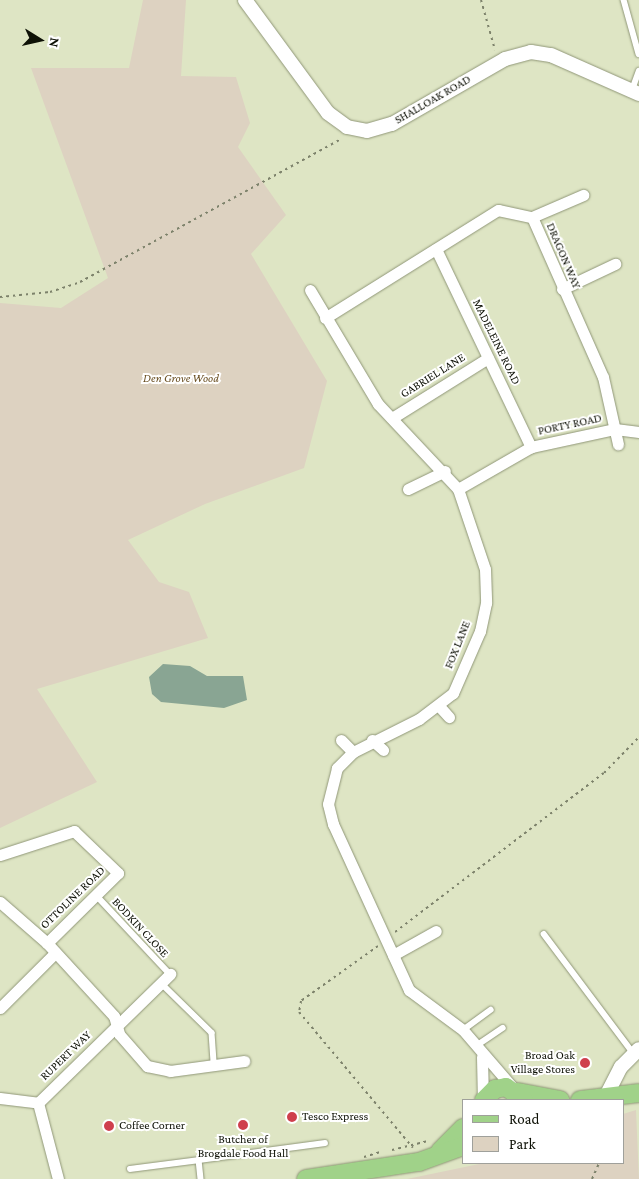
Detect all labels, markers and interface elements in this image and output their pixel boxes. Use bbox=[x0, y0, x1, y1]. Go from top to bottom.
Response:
north arrow bbox=[15, 15, 65, 65]
text: N bbox=[46, 37, 63, 49]
street label: SHALLOAK ROAD bbox=[392, 72, 474, 128]
street label: DRAGON WAY bbox=[543, 221, 583, 291]
street label: MADELEINE ROAD bbox=[469, 297, 523, 387]
street label: GABRIEL LANE bbox=[398, 350, 468, 402]
park label: Den Grove Wood bbox=[143, 372, 219, 386]
street label: PORTY ROAD bbox=[537, 411, 603, 439]
street label: FOX LANE bbox=[442, 619, 474, 671]
street label: OTTOLINE ROAD bbox=[38, 863, 108, 933]
street label: BODKIN CLOSE bbox=[109, 895, 171, 961]
street label: RUPERT WAY bbox=[38, 1028, 94, 1084]
place label: Broad Oak Village Stores bbox=[511, 1049, 575, 1077]
marker: Broad Oak Village Stores bbox=[579, 1057, 591, 1069]
legend bbox=[462, 1099, 624, 1164]
place label: Tesco Express bbox=[302, 1110, 368, 1124]
marker: Tesco Express bbox=[286, 1111, 298, 1123]
text: Road bbox=[509, 1111, 539, 1127]
place label: Coffee Corner bbox=[119, 1119, 185, 1133]
marker: Butcher of Brogdale Food Hall bbox=[237, 1119, 249, 1131]
marker: Coffee Corner bbox=[103, 1120, 115, 1132]
place label: Butcher of Brogdale Food Hall bbox=[198, 1133, 288, 1161]
text: Park bbox=[509, 1136, 536, 1152]

